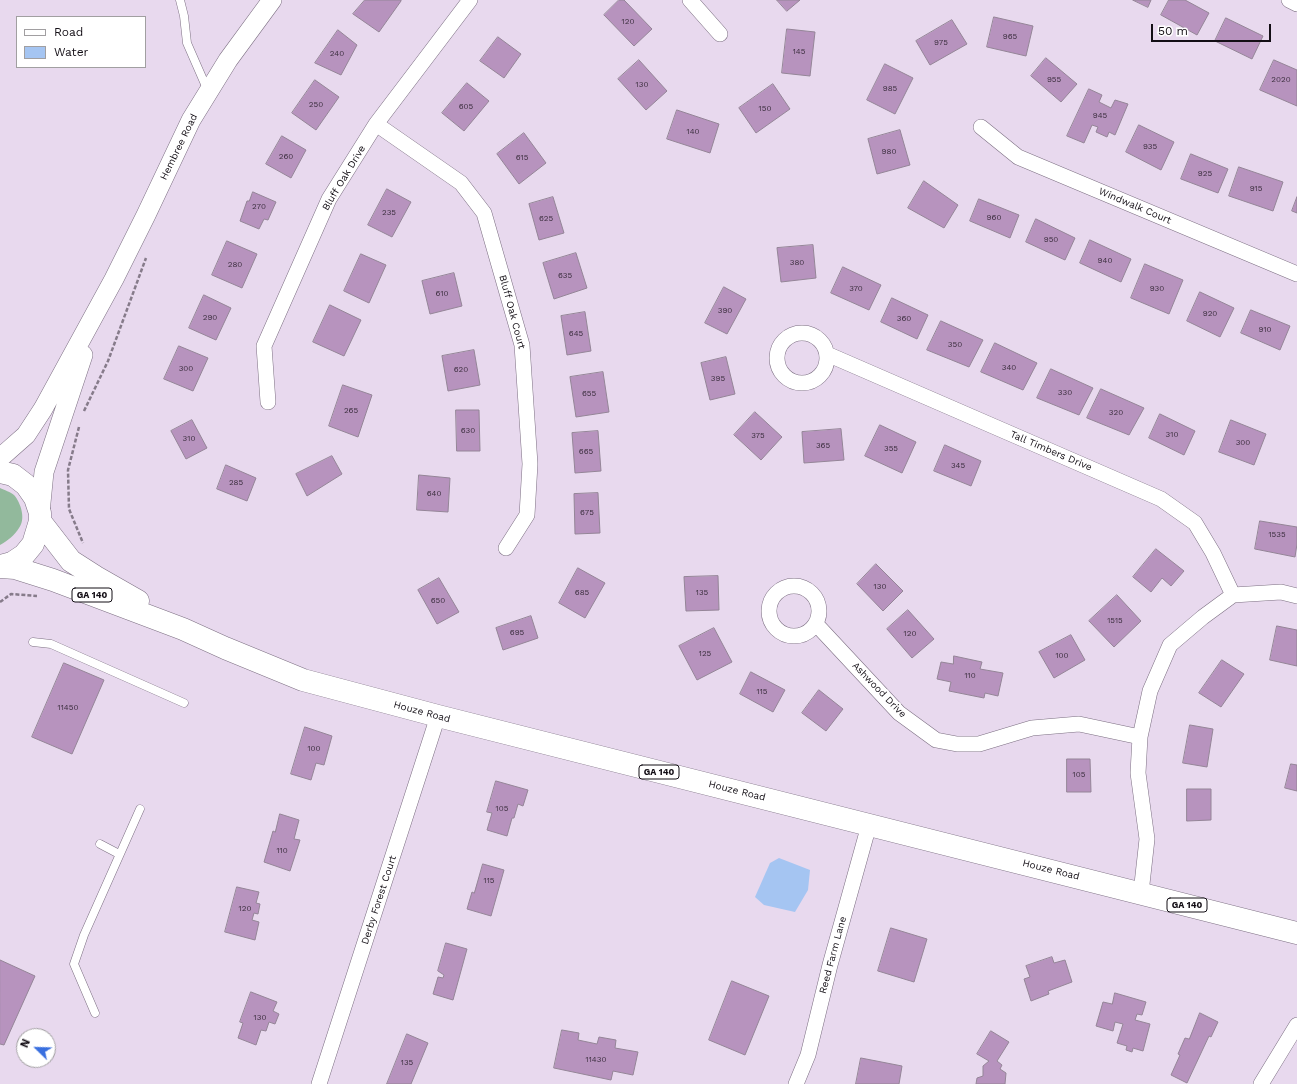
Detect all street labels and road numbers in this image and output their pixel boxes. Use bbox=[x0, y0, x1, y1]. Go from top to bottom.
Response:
street label: Hembree Road bbox=[158, 112, 200, 182]
street label: Bluff Oak Drive bbox=[320, 143, 368, 213]
street label: Windwalk Court bbox=[1097, 185, 1173, 227]
street label: Bluff Oak Court bbox=[496, 274, 528, 350]
street label: Tall Timbers Drive bbox=[1008, 428, 1094, 474]
road number: GA 140 bbox=[72, 588, 112, 602]
street label: Ashwood Drive bbox=[849, 660, 909, 720]
street label: Houze Road bbox=[392, 699, 452, 725]
road number: GA 140 bbox=[639, 765, 679, 779]
street label: Houze Road bbox=[707, 778, 767, 804]
street label: Derby Forest Court bbox=[359, 854, 399, 946]
street label: Houze Road bbox=[1021, 857, 1081, 883]
road number: GA 140 bbox=[1167, 898, 1207, 912]
street label: Reed Farm Lane bbox=[817, 915, 849, 995]

